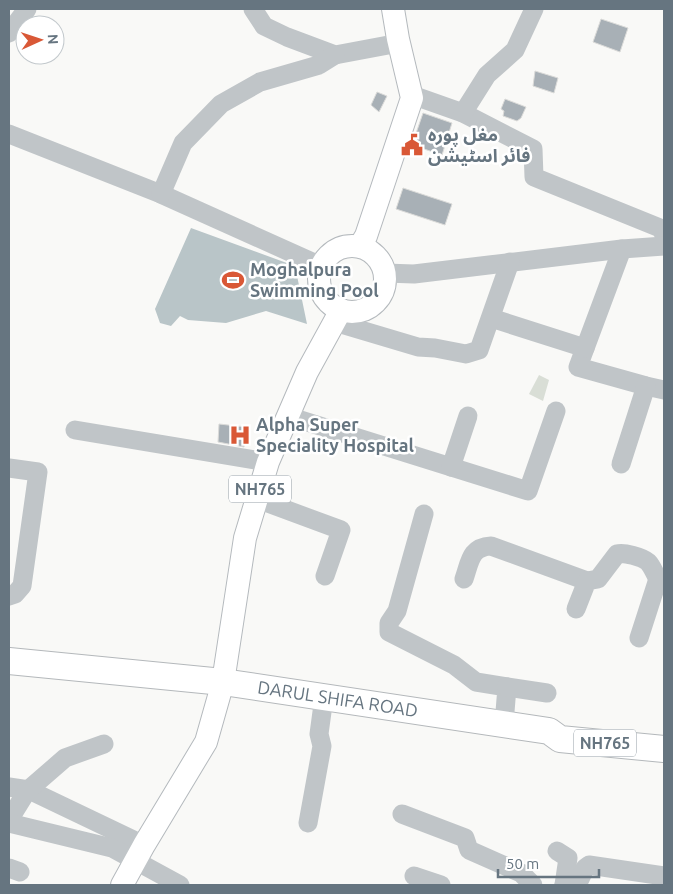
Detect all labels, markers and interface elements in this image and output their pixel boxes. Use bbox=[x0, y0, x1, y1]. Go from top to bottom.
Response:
north arrow bbox=[15, 15, 65, 65]
text: N bbox=[45, 34, 61, 45]
place label: مغل پورہ فائر اسٹیشن bbox=[428, 124, 530, 167]
public building icon: مغل پورہ فائر اسٹیشن bbox=[399, 132, 425, 158]
place label: Moghalpura Swimming Pool bbox=[250, 259, 379, 300]
sports icon: Moghalpura Swimming Pool bbox=[220, 267, 246, 293]
place label: Alpha Super Speciality Hospital bbox=[256, 414, 415, 455]
hospital icon: Alpha Super Speciality Hospital bbox=[227, 422, 253, 448]
road number: NH765 bbox=[229, 476, 291, 502]
street label: DARUL SHIFA ROAD bbox=[256, 676, 419, 720]
road number: NH765 bbox=[574, 730, 636, 756]
scale bar bbox=[498, 846, 599, 878]
text: 50 m bbox=[506, 855, 539, 872]

